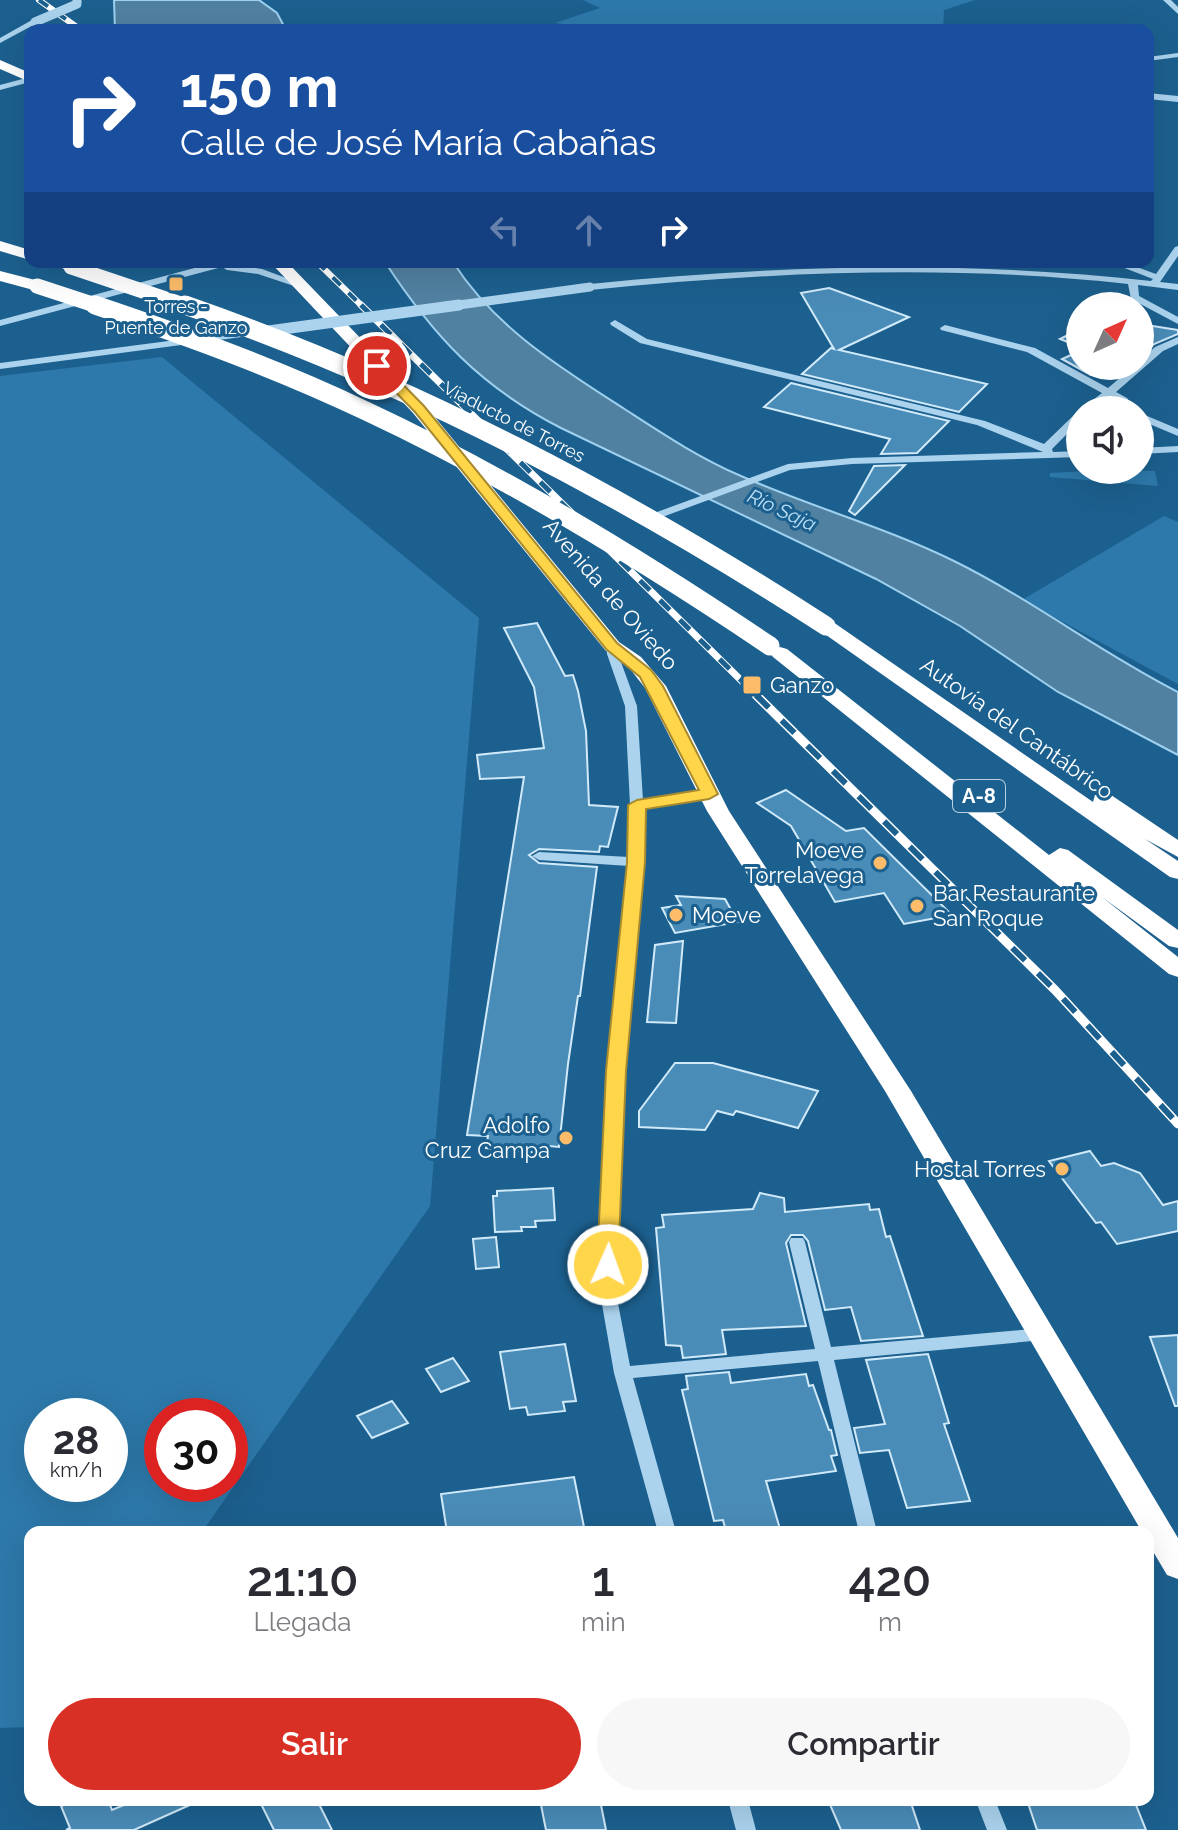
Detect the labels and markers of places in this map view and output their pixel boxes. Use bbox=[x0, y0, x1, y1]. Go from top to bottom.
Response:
marker: Torres - Puente de Ganzo bbox=[167, 275, 185, 293]
place label: Torres - Puente de Ganzo bbox=[105, 296, 248, 338]
pin bbox=[343, 332, 411, 400]
place label: Ganzo bbox=[770, 672, 834, 698]
marker: Ganzo bbox=[741, 674, 763, 696]
place label: Moeve Torrelavega bbox=[744, 837, 864, 888]
marker: Moeve Torrelavega bbox=[871, 854, 889, 872]
place label: Bar Restaurante San Roque bbox=[933, 880, 1095, 931]
marker: Bar Restaurante San Roque bbox=[908, 897, 926, 915]
place label: Moeve bbox=[692, 902, 761, 928]
marker: Moeve bbox=[667, 906, 685, 924]
place label: Adolfo Cruz Campa bbox=[425, 1112, 550, 1163]
marker: Adolfo Cruz Campa bbox=[557, 1129, 575, 1147]
place label: Hostal Torres bbox=[914, 1156, 1046, 1182]
marker: Hostal Torres bbox=[1053, 1160, 1071, 1178]

